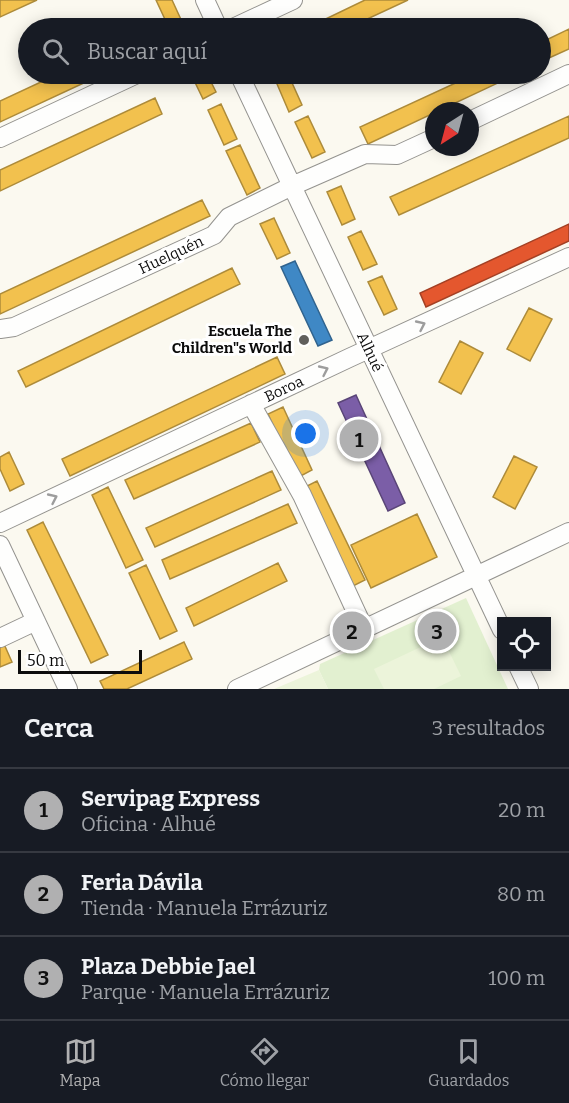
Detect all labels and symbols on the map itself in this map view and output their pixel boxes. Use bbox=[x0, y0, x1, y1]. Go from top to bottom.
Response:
north arrow bbox=[425, 102, 479, 156]
street label: Huelquén bbox=[136, 232, 207, 278]
one-way arrow bbox=[415, 320, 426, 332]
place label: Escuela The Children"s World bbox=[172, 322, 292, 357]
street label: Alhué bbox=[353, 329, 387, 375]
marker: Escuela The Children"s World bbox=[297, 333, 311, 347]
one-way arrow bbox=[318, 365, 329, 377]
street label: Boroa bbox=[262, 372, 306, 406]
pin: 1 bbox=[340, 416, 378, 462]
your location bbox=[291, 419, 320, 448]
one-way arrow bbox=[46, 493, 57, 505]
pin: 2 bbox=[332, 608, 372, 654]
pin: 3 bbox=[418, 608, 456, 654]
scale bar bbox=[18, 647, 142, 674]

